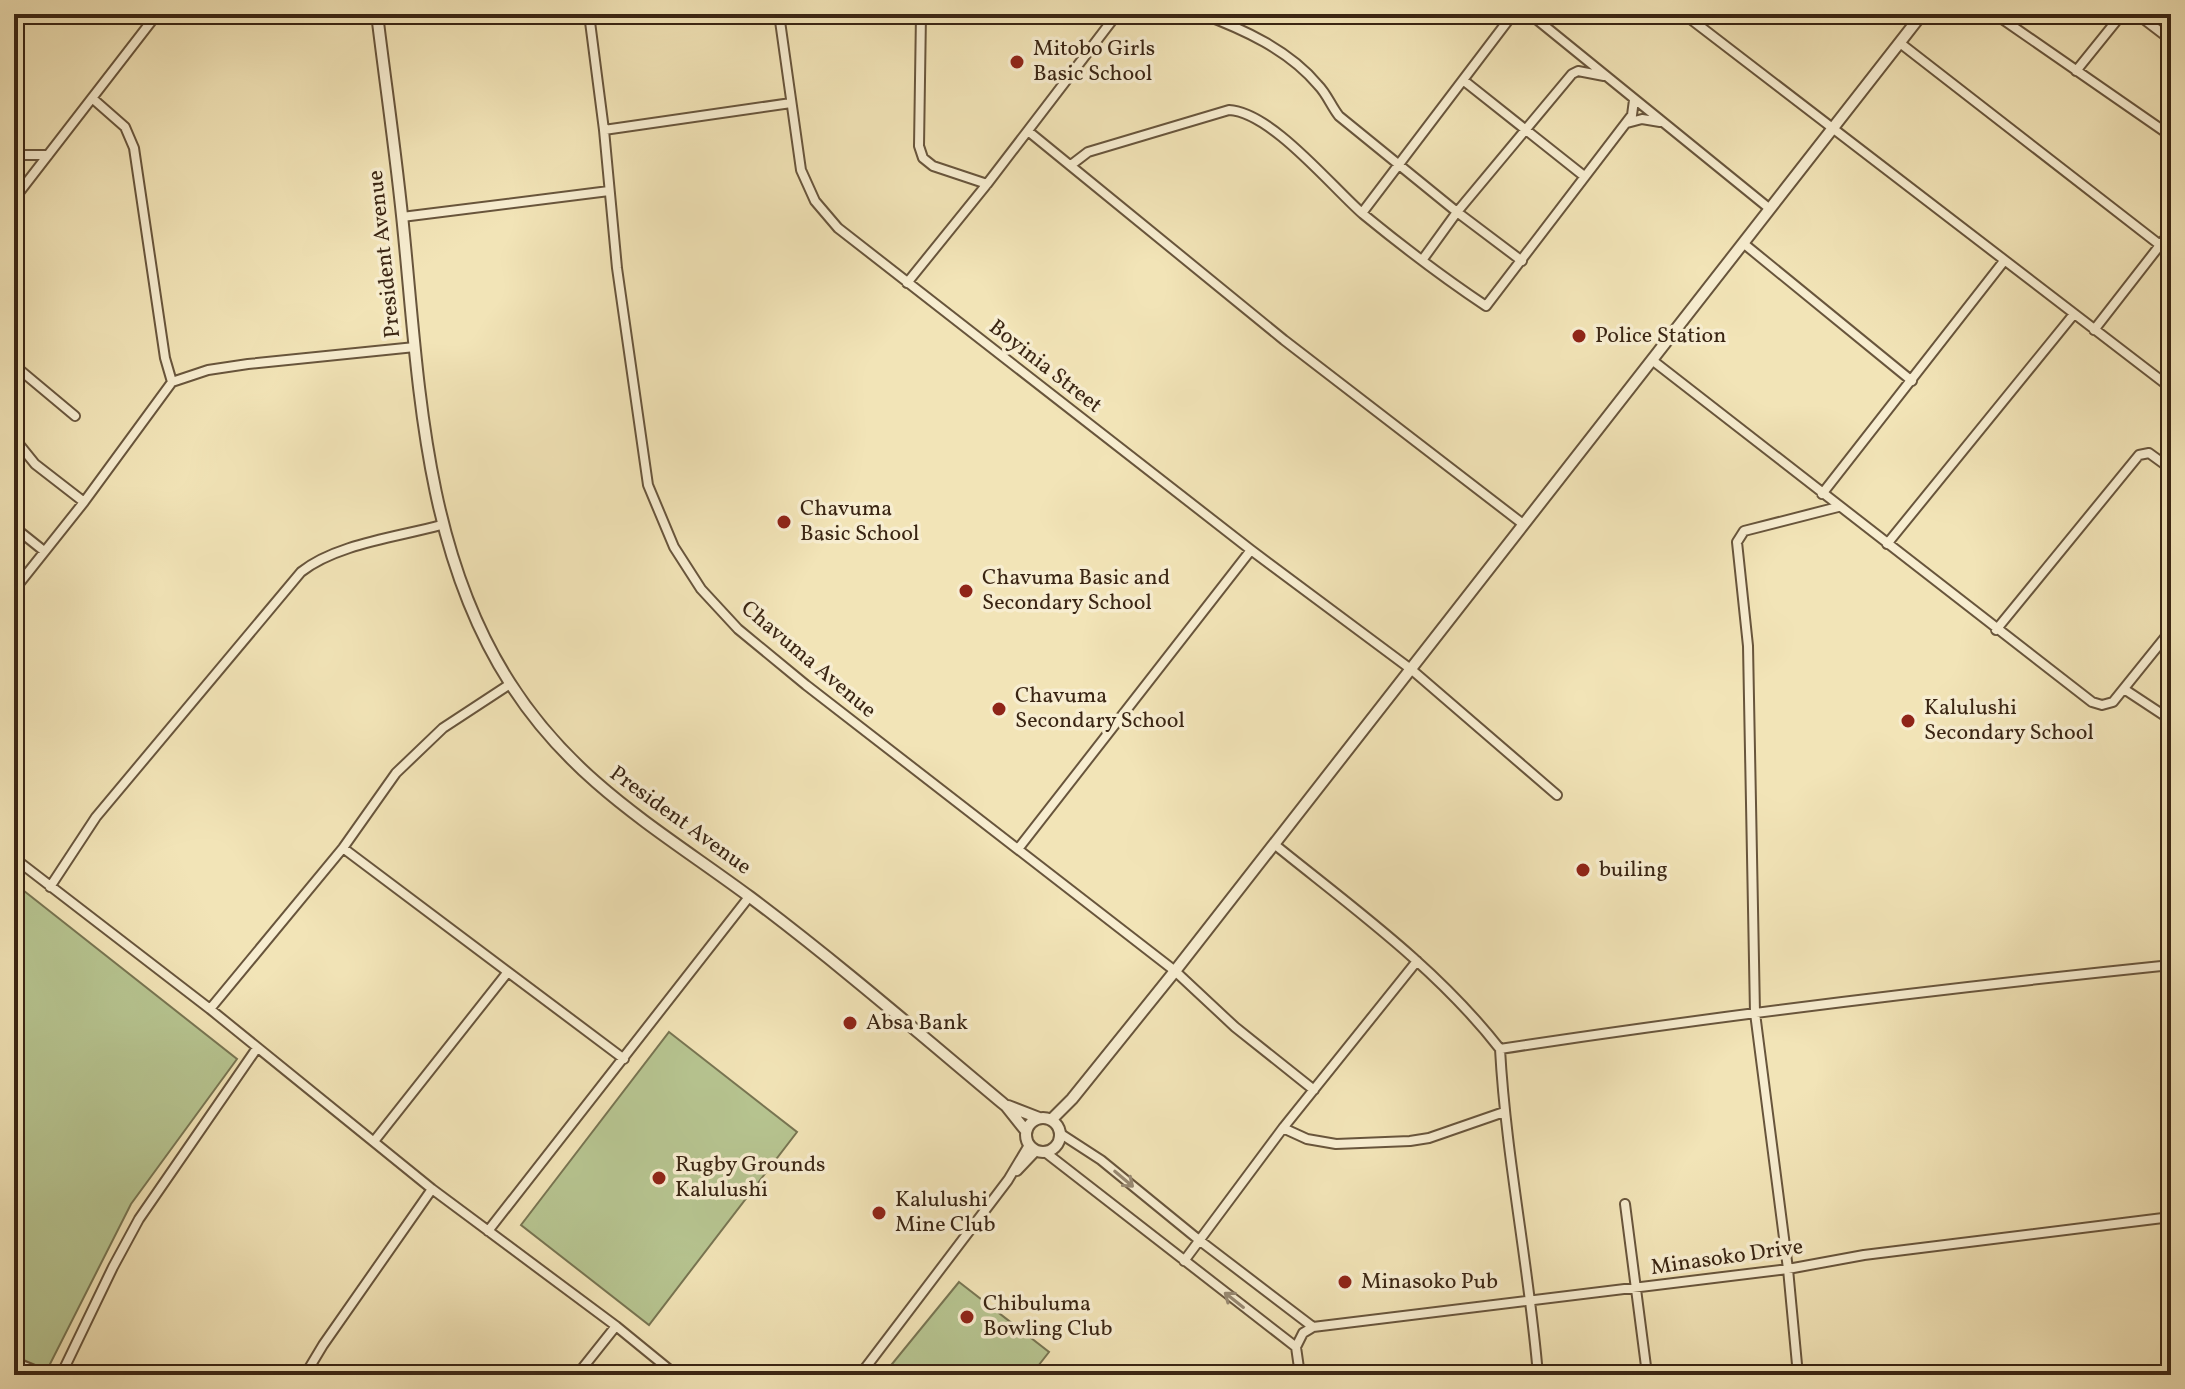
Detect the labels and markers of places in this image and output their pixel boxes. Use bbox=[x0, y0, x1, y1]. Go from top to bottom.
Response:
place label: Mitobo Girls Basic School bbox=[1033, 34, 1155, 90]
marker: Mitobo Girls Basic School bbox=[1008, 53, 1026, 71]
place label: Police Station bbox=[1595, 321, 1726, 352]
marker: Police Station bbox=[1570, 327, 1588, 345]
place label: Chavuma Basic School bbox=[800, 494, 919, 550]
marker: Chavuma Basic School bbox=[775, 513, 793, 531]
place label: Chavuma Basic and Secondary School bbox=[982, 563, 1170, 619]
marker: Chavuma Basic and Secondary School bbox=[957, 582, 975, 600]
place label: Chavuma Secondary School bbox=[1015, 681, 1185, 737]
place label: Kalulushi Secondary School bbox=[1924, 693, 2094, 749]
marker: Chavuma Secondary School bbox=[990, 700, 1008, 718]
marker: Kalulushi Secondary School bbox=[1899, 712, 1917, 730]
place label: builing bbox=[1599, 855, 1668, 886]
marker: builing bbox=[1574, 861, 1592, 879]
place label: Absa Bank bbox=[866, 1008, 968, 1039]
marker: Absa Bank bbox=[841, 1014, 859, 1032]
place label: Rugby Grounds Kalulushi bbox=[675, 1150, 826, 1206]
marker: Rugby Grounds Kalulushi bbox=[650, 1169, 668, 1187]
place label: Kalulushi Mine Club bbox=[895, 1185, 995, 1241]
marker: Kalulushi Mine Club bbox=[870, 1204, 888, 1222]
place label: Minasoko Pub bbox=[1361, 1267, 1498, 1298]
marker: Minasoko Pub bbox=[1336, 1273, 1354, 1291]
place label: Chibuluma Bowling Club bbox=[983, 1289, 1113, 1345]
marker: Chibuluma Bowling Club bbox=[958, 1308, 976, 1326]

